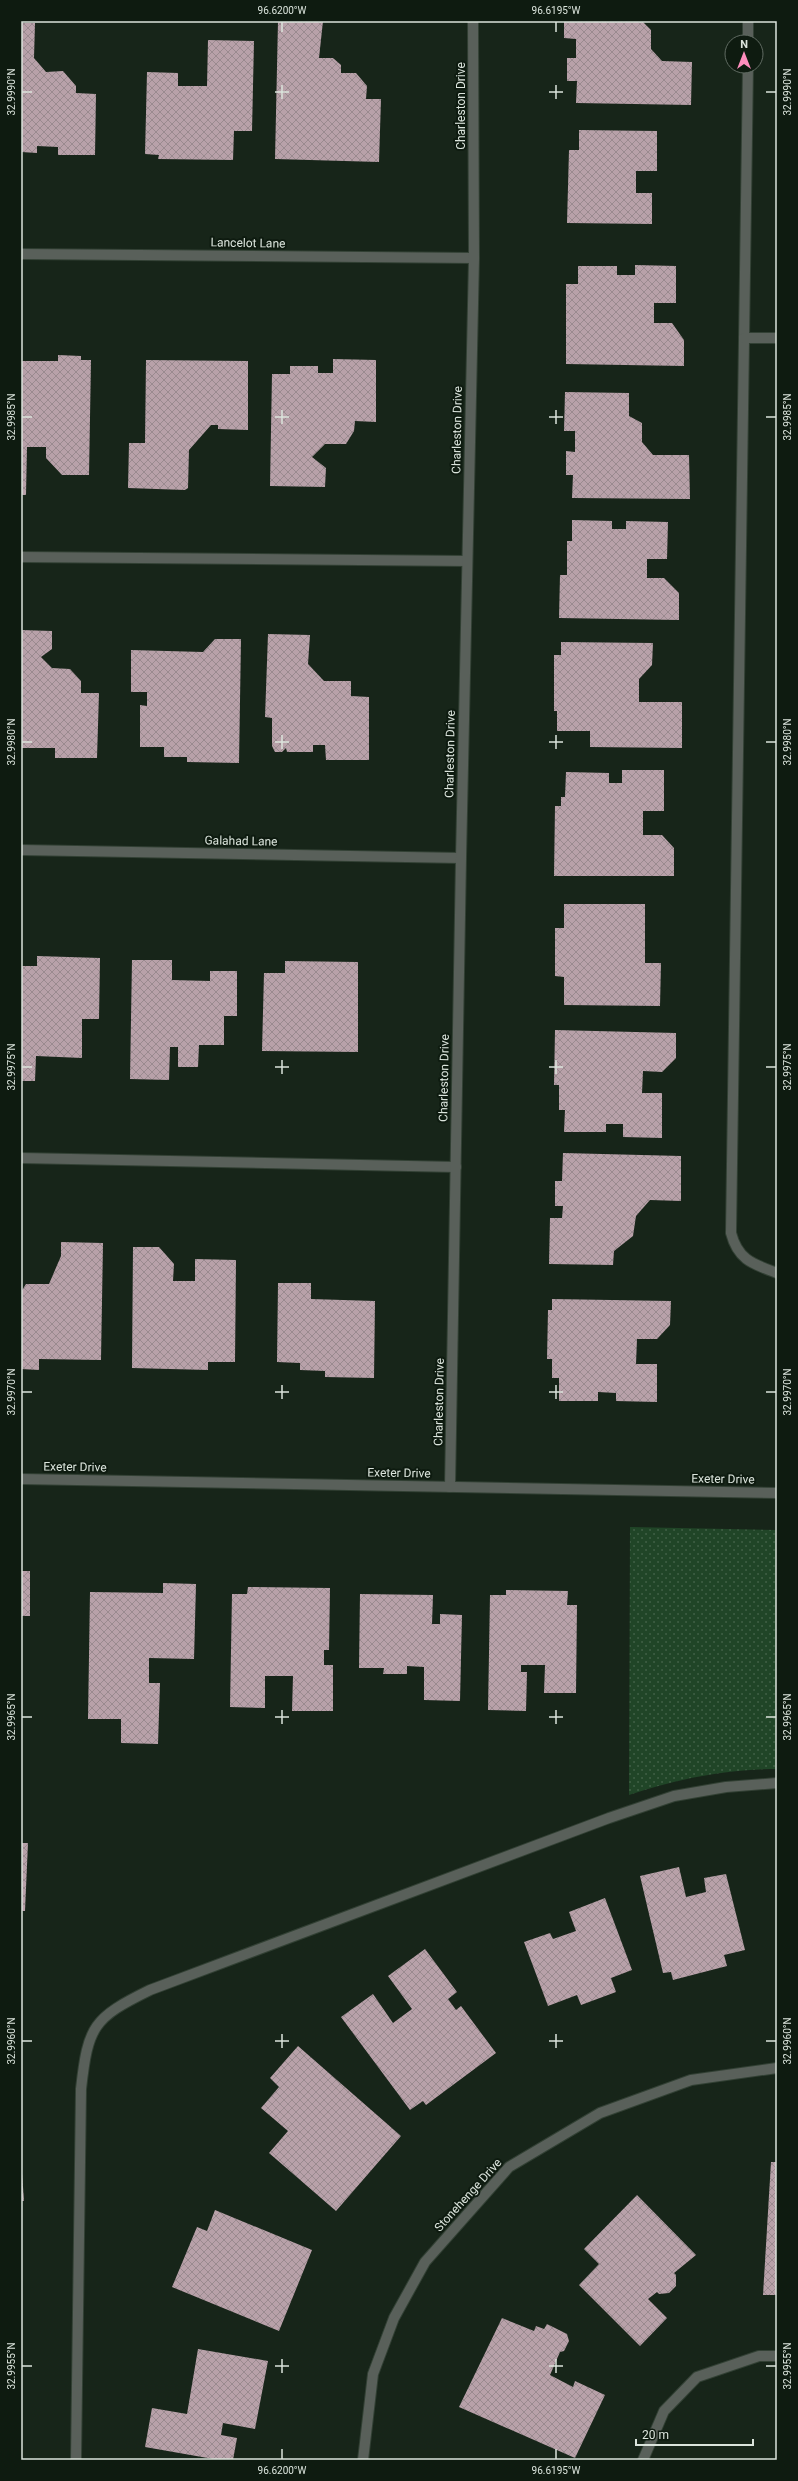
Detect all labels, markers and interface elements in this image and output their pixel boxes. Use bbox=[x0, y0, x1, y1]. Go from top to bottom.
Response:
text: 96.6200°W bbox=[258, 5, 307, 16]
text: 96.6195°W bbox=[532, 5, 581, 16]
north arrow bbox=[724, 34, 764, 74]
text: N bbox=[740, 38, 748, 51]
street label: Charleston Drive bbox=[454, 62, 468, 150]
text: 32.9990°N bbox=[6, 68, 17, 116]
text: 32.9990°N bbox=[782, 68, 793, 116]
street label: Lancelot Lane bbox=[210, 235, 286, 251]
street label: Charleston Drive bbox=[449, 386, 465, 474]
text: 32.9985°N bbox=[6, 393, 17, 441]
text: 32.9985°N bbox=[782, 393, 793, 441]
street label: Charleston Drive bbox=[442, 710, 458, 798]
text: 32.9980°N bbox=[6, 718, 17, 766]
text: 32.9980°N bbox=[782, 718, 793, 766]
street label: Galahad Lane bbox=[204, 833, 278, 849]
street label: Charleston Drive bbox=[436, 1034, 452, 1122]
text: 32.9975°N bbox=[6, 1043, 17, 1091]
text: 32.9975°N bbox=[782, 1043, 793, 1091]
street label: Charleston Drive bbox=[431, 1358, 447, 1446]
text: 32.9970°N bbox=[6, 1368, 17, 1416]
text: 32.9970°N bbox=[782, 1368, 793, 1416]
street label: Exeter Drive bbox=[43, 1459, 107, 1475]
street label: Exeter Drive bbox=[367, 1465, 431, 1481]
street label: Exeter Drive bbox=[691, 1471, 755, 1487]
text: 32.9965°N bbox=[6, 1693, 17, 1741]
text: 32.9965°N bbox=[782, 1693, 793, 1741]
text: 32.9960°N bbox=[6, 2017, 17, 2065]
text: 32.9960°N bbox=[782, 2017, 793, 2065]
street label: Stonehenge Drive bbox=[432, 2156, 504, 2234]
text: 32.9955°N bbox=[6, 2342, 17, 2390]
text: 32.9955°N bbox=[782, 2342, 793, 2390]
scale bar bbox=[636, 2421, 753, 2447]
text: 20 m bbox=[642, 2428, 669, 2442]
text: 96.6200°W bbox=[258, 2465, 307, 2476]
text: 96.6195°W bbox=[532, 2465, 581, 2476]

